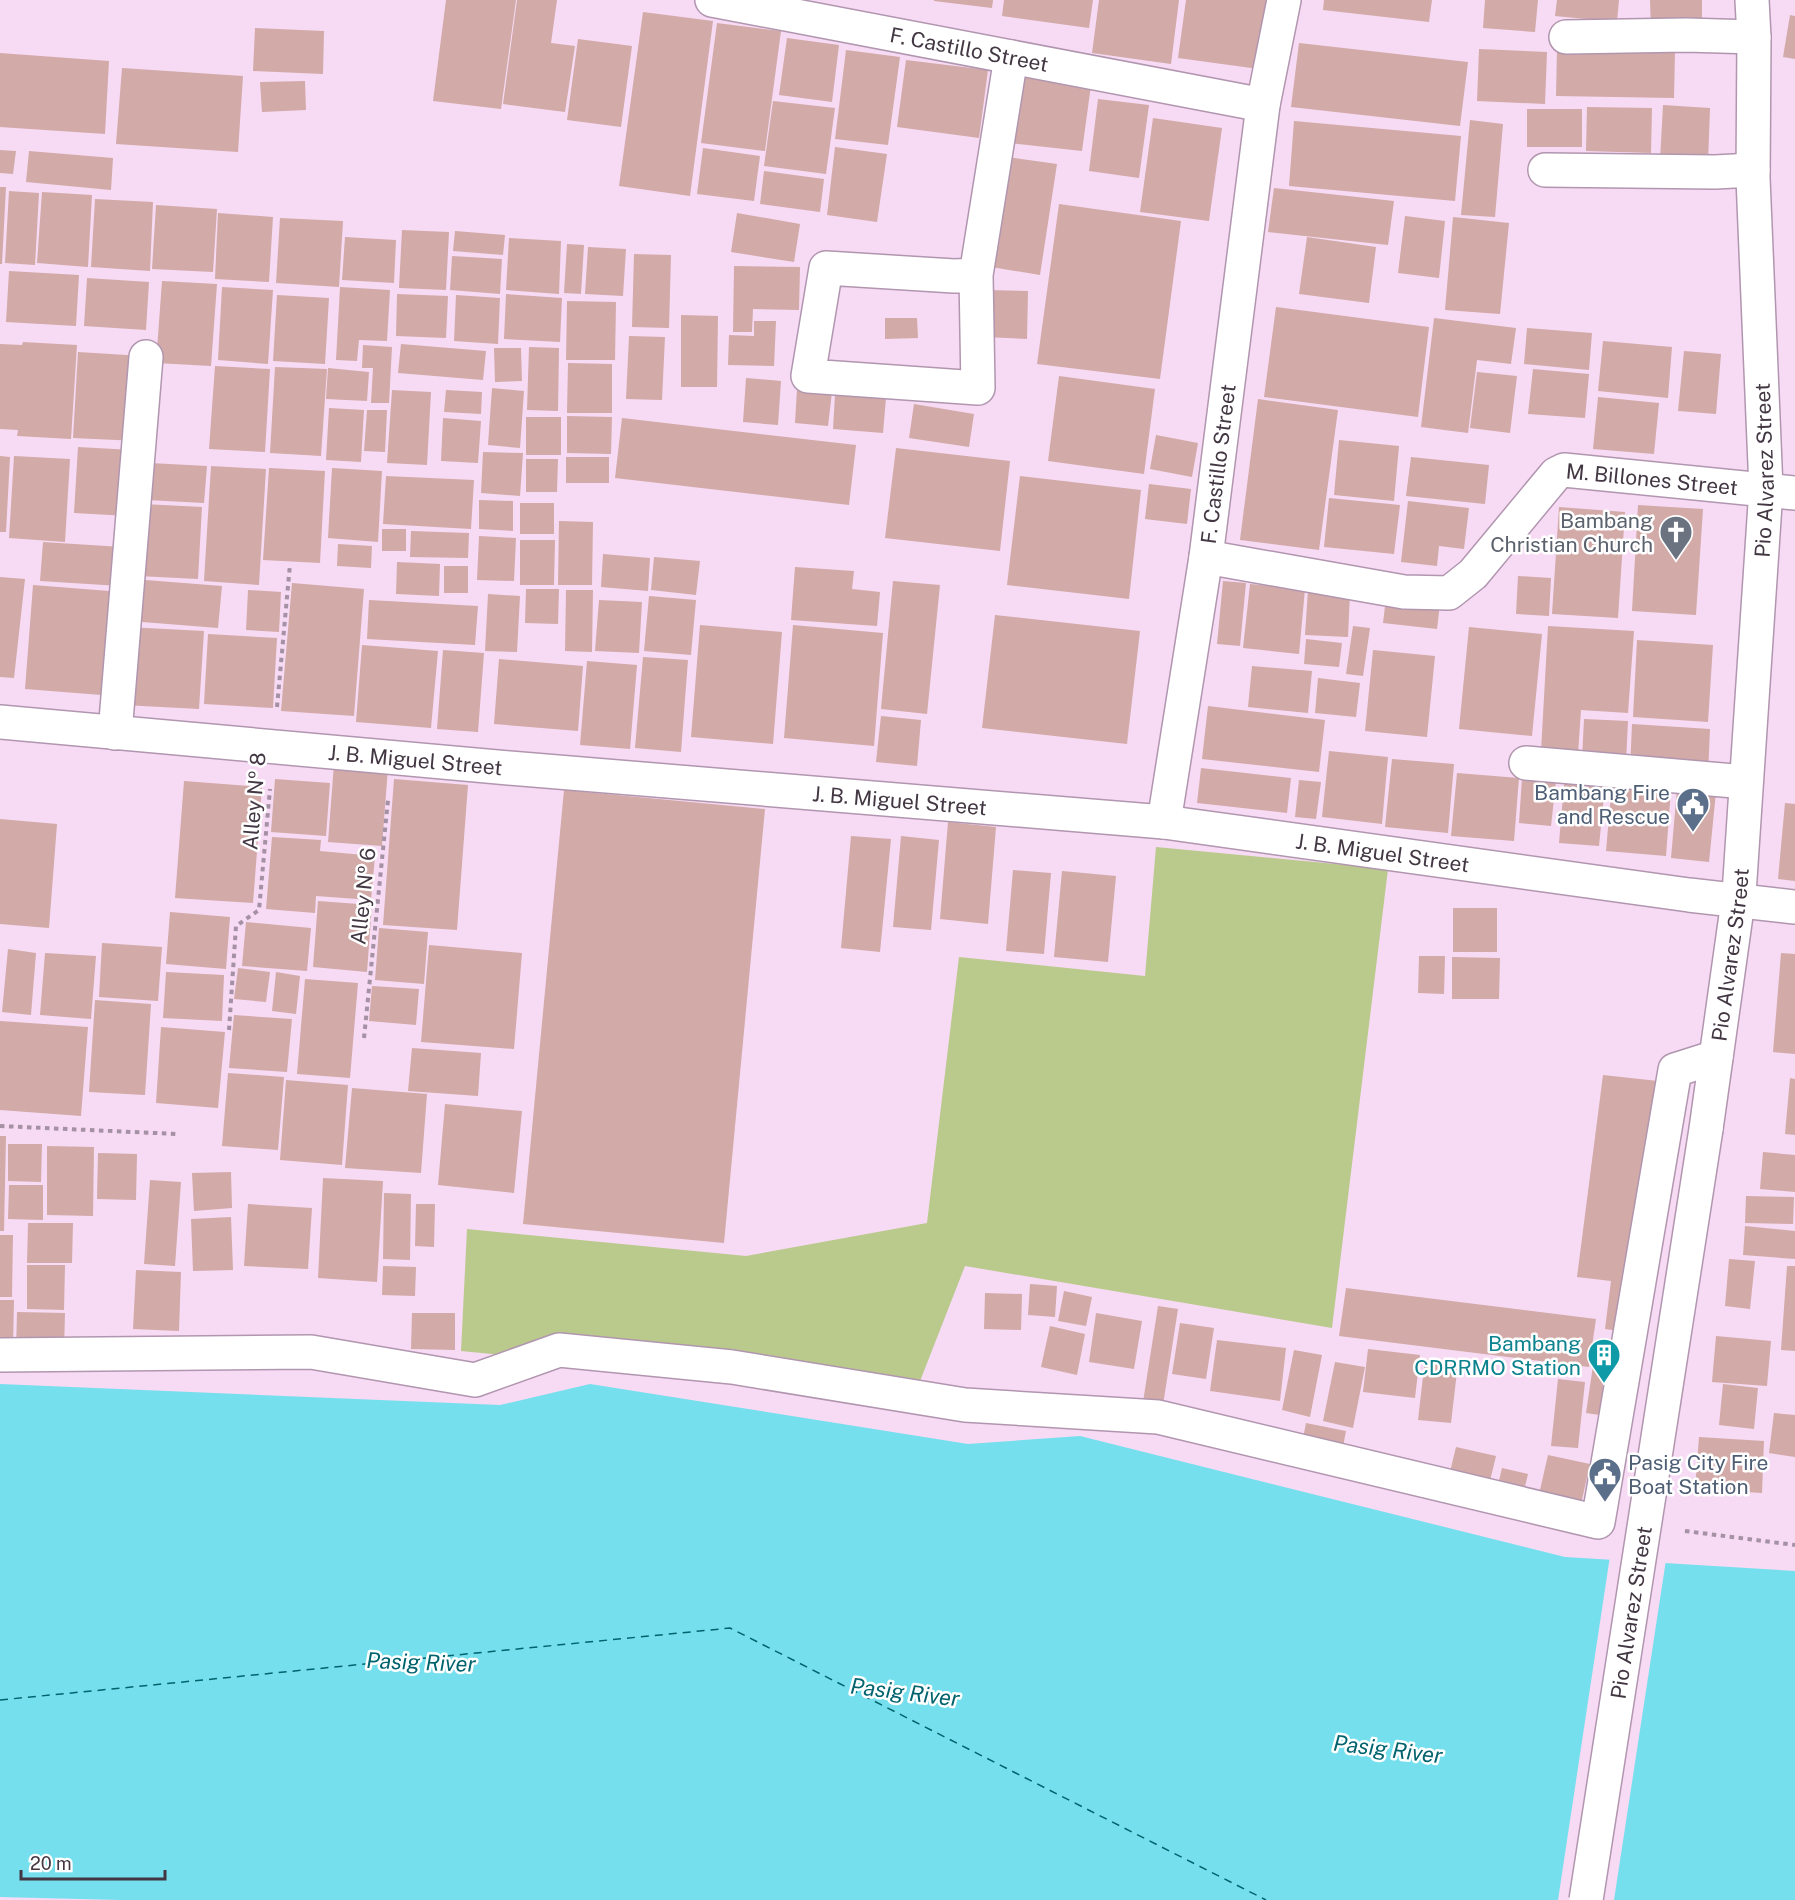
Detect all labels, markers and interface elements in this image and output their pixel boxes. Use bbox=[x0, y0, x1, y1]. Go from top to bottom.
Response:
street label: F. Castillo Street bbox=[888, 22, 1051, 76]
street label: Pio Alvarez Street bbox=[1749, 382, 1779, 558]
street label: F. Castillo Street bbox=[1195, 383, 1240, 545]
street label: M. Billones Street bbox=[1565, 458, 1739, 500]
place label: Bambang Christian Church bbox=[1490, 508, 1653, 557]
church icon: Bambang Christian Church bbox=[1658, 514, 1694, 561]
street label: J. B. Miguel Street bbox=[327, 739, 504, 780]
street label: Alley № 8 bbox=[237, 751, 271, 851]
place label: Bambang Fire and Rescue bbox=[1534, 780, 1670, 829]
street label: J. B. Miguel Street bbox=[811, 781, 988, 820]
public building icon: Bambang Fire and Rescue bbox=[1675, 786, 1711, 833]
street label: J. B. Miguel Street bbox=[1294, 828, 1471, 877]
street label: Alley № 6 bbox=[345, 846, 381, 946]
street label: Pio Alvarez Street bbox=[1706, 867, 1753, 1043]
place label: Bambang CDRRMO Station bbox=[1414, 1331, 1581, 1380]
building icon: Bambang CDRRMO Station bbox=[1586, 1337, 1622, 1384]
place label: Pasig City Fire Boat Station bbox=[1628, 1450, 1768, 1499]
public building icon: Pasig City Fire Boat Station bbox=[1587, 1456, 1623, 1503]
street label: Pio Alvarez Street bbox=[1605, 1524, 1657, 1701]
water label: Pasig River bbox=[366, 1647, 477, 1677]
water label: Pasig River bbox=[849, 1672, 962, 1712]
water label: Pasig River bbox=[1332, 1729, 1445, 1769]
scale bar bbox=[21, 1843, 165, 1881]
text: 20 m bbox=[30, 1853, 72, 1874]

